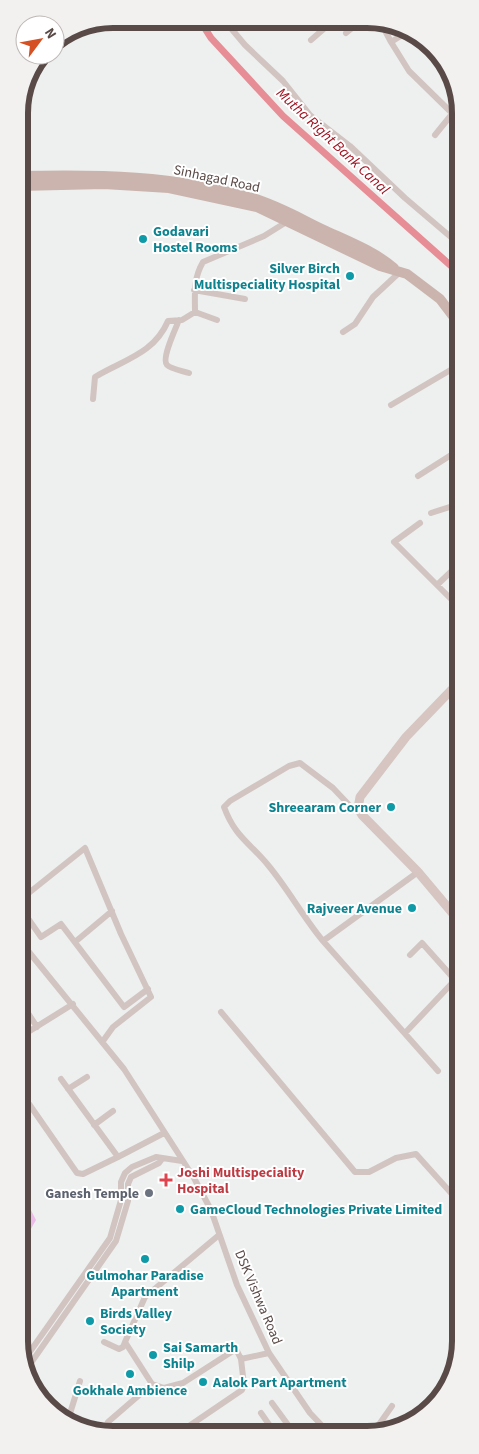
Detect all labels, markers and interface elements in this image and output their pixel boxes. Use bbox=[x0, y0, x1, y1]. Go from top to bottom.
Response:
north arrow bbox=[15, 15, 65, 65]
text: N bbox=[39, 24, 61, 43]
water label: Mutha Right Bank Canal bbox=[271, 83, 394, 200]
street label: Sinhagad Road bbox=[172, 160, 262, 198]
place label: Godavari Hostel Rooms bbox=[153, 222, 237, 258]
marker: Godavari Hostel Rooms bbox=[137, 233, 149, 245]
place label: Silver Birch Multispeciality Hospital bbox=[194, 259, 340, 295]
marker: Silver Birch Multispeciality Hospital bbox=[344, 270, 356, 282]
place label: Shreearam Corner bbox=[268, 798, 381, 818]
marker: Shreearam Corner bbox=[385, 801, 397, 813]
place label: Rajveer Avenue bbox=[307, 899, 402, 919]
marker: Rajveer Avenue bbox=[406, 902, 418, 914]
place label: Joshi Multispeciality Hospital bbox=[177, 1163, 305, 1199]
marker: Joshi Multispeciality Hospital bbox=[159, 1173, 173, 1187]
place label: Ganesh Temple bbox=[45, 1184, 139, 1204]
marker: Ganesh Temple bbox=[143, 1187, 155, 1199]
place label: GameCloud Technologies Private Limited bbox=[190, 1200, 442, 1220]
marker: GameCloud Technologies Private Limited bbox=[174, 1203, 186, 1215]
street label: DSK Vishwa Road bbox=[229, 1247, 287, 1348]
marker: Gulmohar Paradise Apartment bbox=[139, 1253, 151, 1265]
place label: Gulmohar Paradise Apartment bbox=[86, 1266, 204, 1302]
place label: Birds Valley Society bbox=[100, 1304, 173, 1340]
marker: Birds Valley Society bbox=[84, 1315, 96, 1327]
place label: Sai Samarth Shilp bbox=[163, 1338, 238, 1374]
marker: Sai Samarth Shilp bbox=[147, 1349, 159, 1361]
marker: Gokhale Ambience bbox=[124, 1368, 136, 1380]
place label: Aalok Part Apartment bbox=[212, 1373, 347, 1393]
marker: Aalok Part Apartment bbox=[197, 1376, 209, 1388]
place label: Gokhale Ambience bbox=[73, 1381, 187, 1401]

